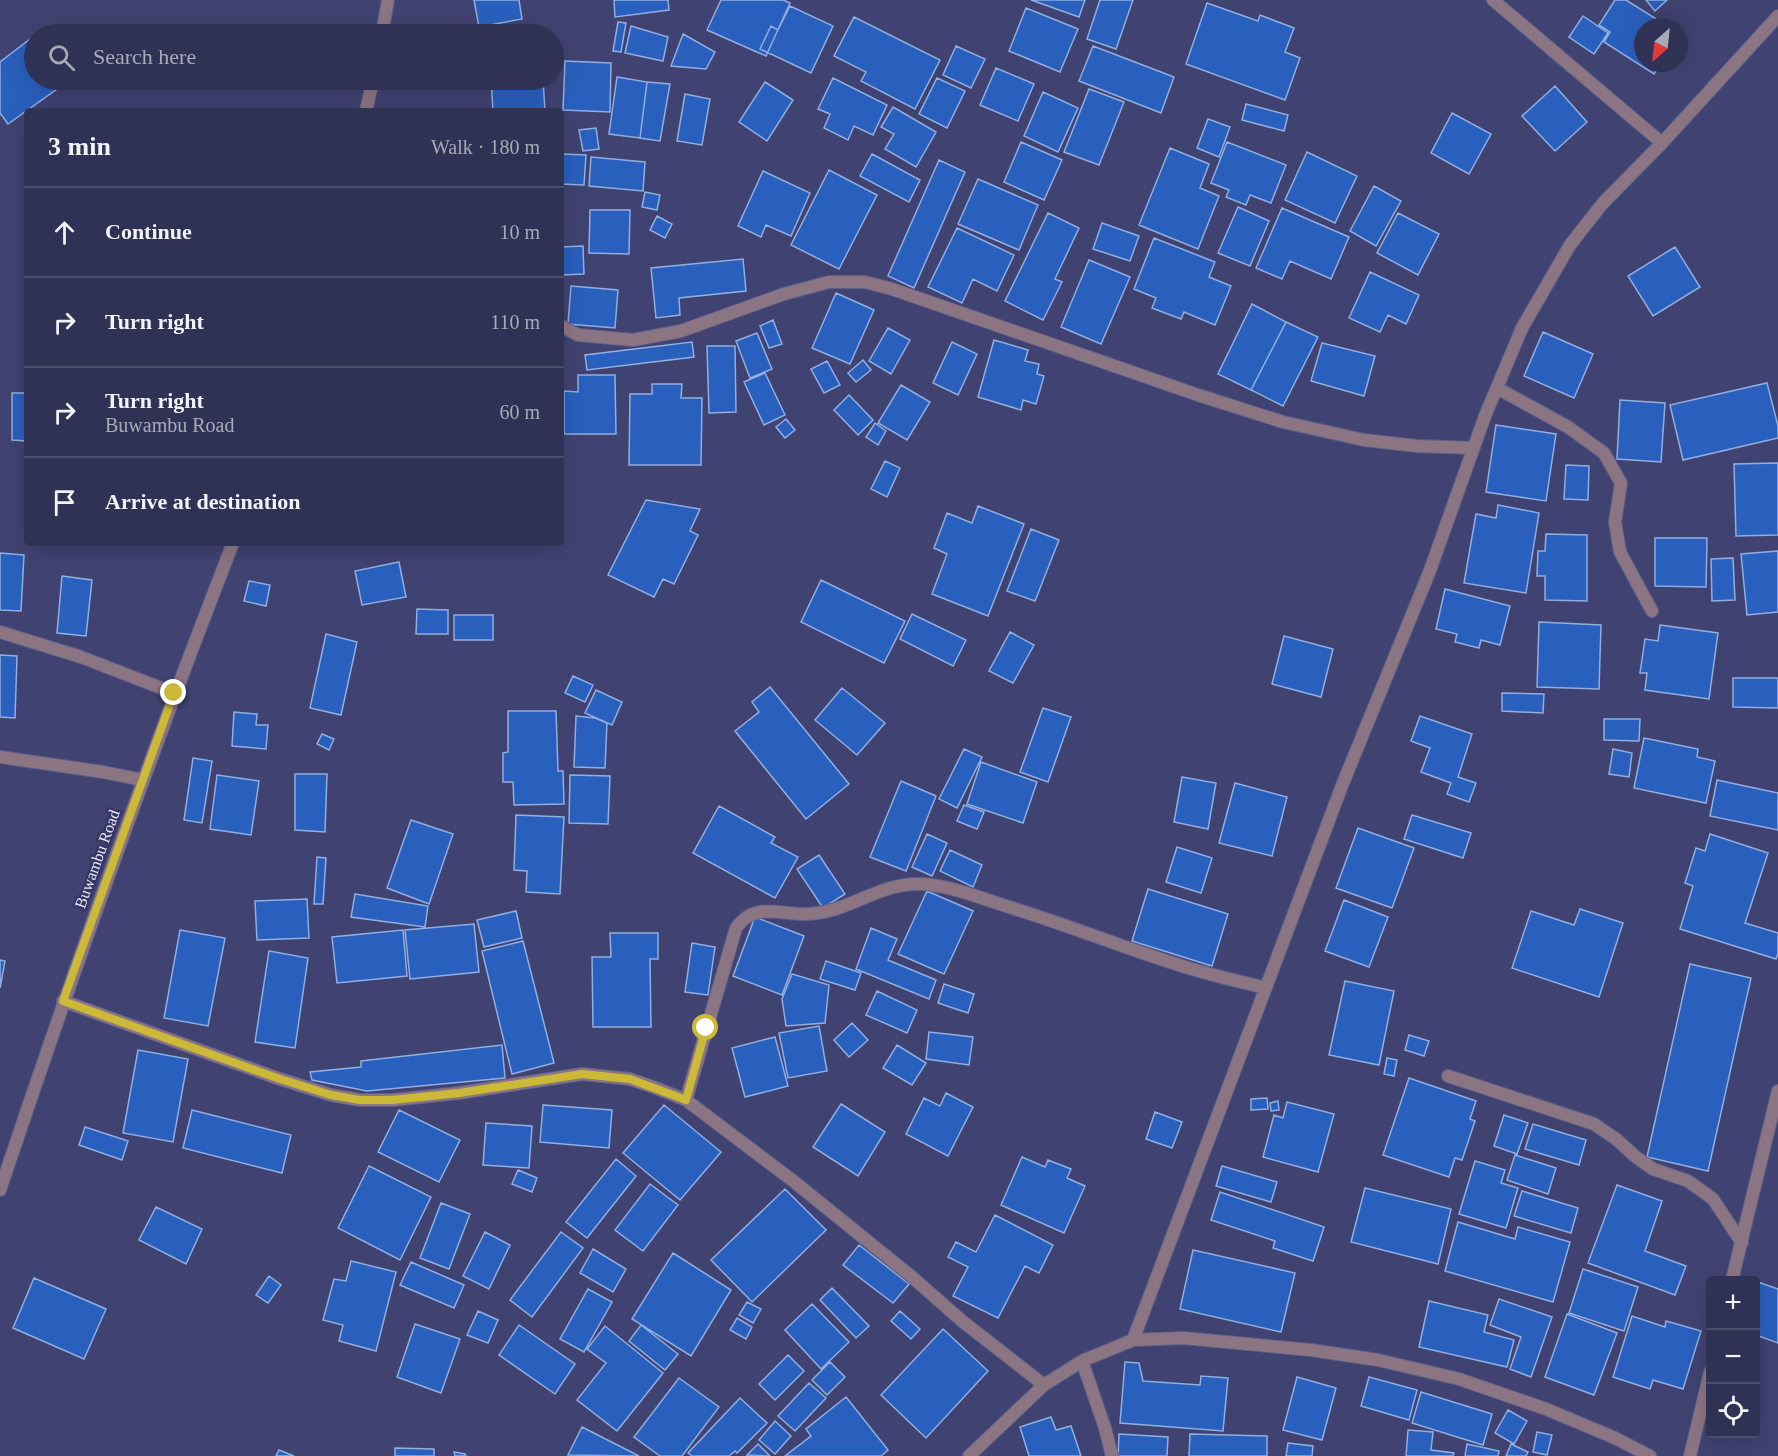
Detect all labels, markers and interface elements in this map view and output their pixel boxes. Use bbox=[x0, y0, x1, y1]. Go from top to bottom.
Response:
north arrow bbox=[1634, 18, 1688, 72]
search box bbox=[24, 24, 564, 90]
icon: search bbox=[45, 41, 78, 74]
text: Search here bbox=[93, 44, 196, 69]
text: 3 min bbox=[48, 132, 111, 161]
text: Walk · 180 m bbox=[431, 136, 540, 158]
icon: ahead bbox=[48, 216, 81, 249]
text: Continue bbox=[105, 219, 192, 244]
text: 10 m bbox=[499, 221, 540, 243]
icon: right bbox=[48, 306, 81, 339]
text: Turn right bbox=[105, 309, 204, 334]
text: 110 m bbox=[490, 311, 540, 333]
text: Turn right bbox=[105, 388, 204, 413]
icon: right bbox=[48, 396, 81, 429]
text: 60 m bbox=[499, 401, 540, 423]
text: Buwambu Road bbox=[105, 414, 234, 436]
icon: arrive bbox=[48, 486, 81, 519]
text: Arrive at destination bbox=[105, 489, 301, 514]
route end bbox=[160, 679, 186, 705]
street label: Buwambu Road bbox=[71, 807, 123, 911]
route start bbox=[692, 1014, 718, 1040]
map controls bbox=[1706, 1276, 1760, 1438]
button: + bbox=[1706, 1276, 1760, 1330]
button: − bbox=[1706, 1330, 1760, 1384]
button: locate bbox=[1706, 1384, 1760, 1438]

